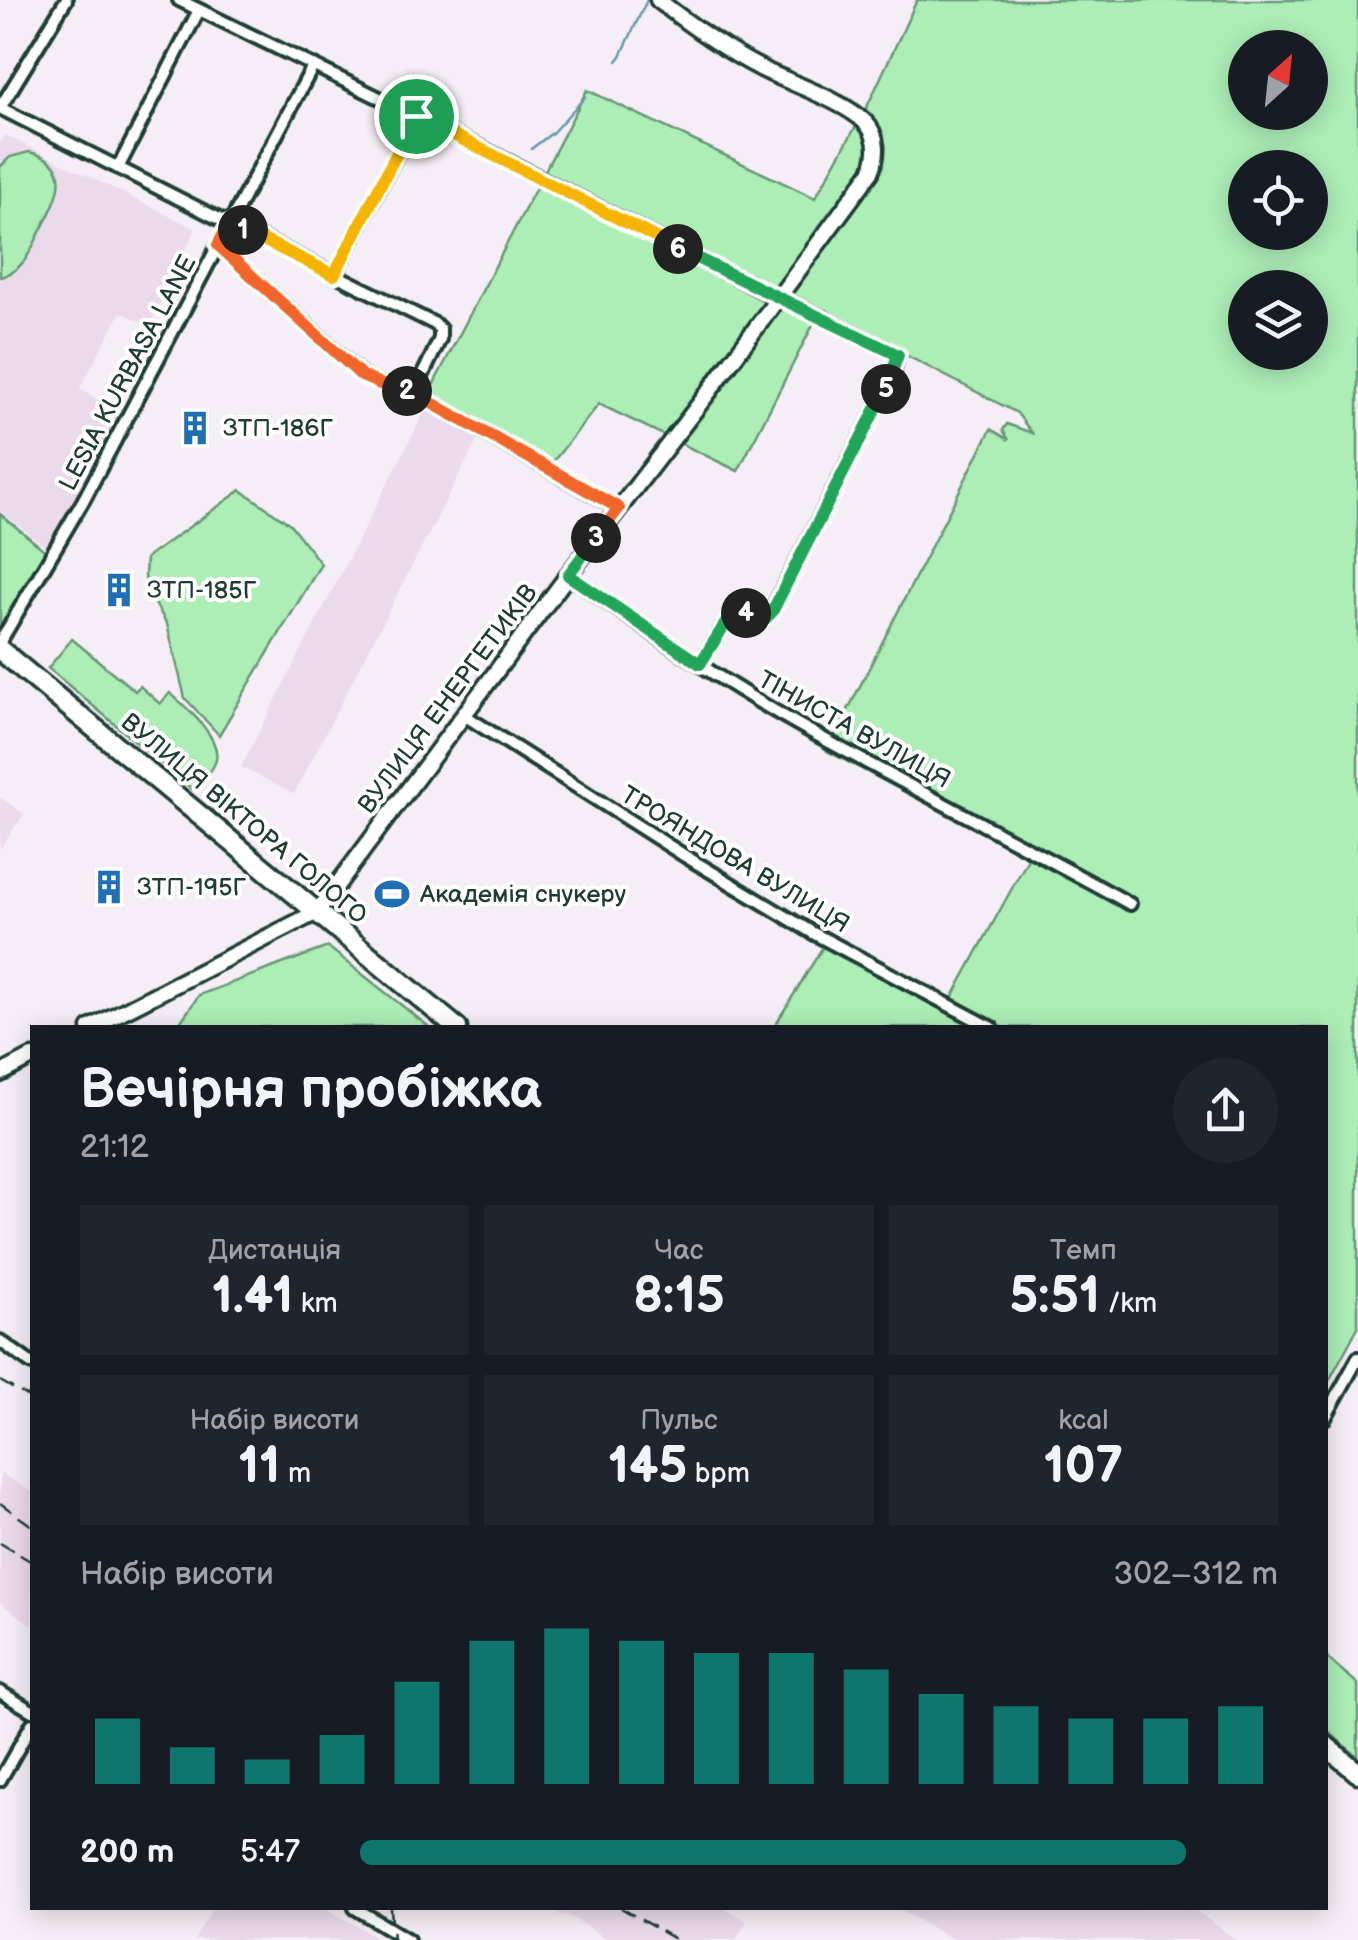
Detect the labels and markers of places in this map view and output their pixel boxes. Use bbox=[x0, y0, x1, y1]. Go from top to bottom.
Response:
pin bbox=[374, 74, 459, 159]
pin: 1 bbox=[218, 205, 268, 255]
pin: 6 bbox=[653, 224, 703, 274]
pin: 5 bbox=[861, 364, 911, 414]
pin: 2 bbox=[382, 366, 432, 416]
building icon: ЗТП-186Г bbox=[176, 409, 214, 447]
place label: ЗТП-186Г bbox=[223, 413, 334, 444]
pin: 3 bbox=[571, 513, 621, 563]
building icon: ЗТП-185Г bbox=[100, 571, 138, 609]
place label: ЗТП-185Г bbox=[147, 575, 257, 606]
pin: 4 bbox=[721, 588, 771, 638]
building icon: ЗТП-195Г bbox=[90, 868, 128, 906]
place label: ЗТП-195Г bbox=[137, 872, 247, 903]
sports icon: Академія снукеру bbox=[373, 875, 411, 913]
place label: Академія снукеру bbox=[419, 879, 626, 910]

